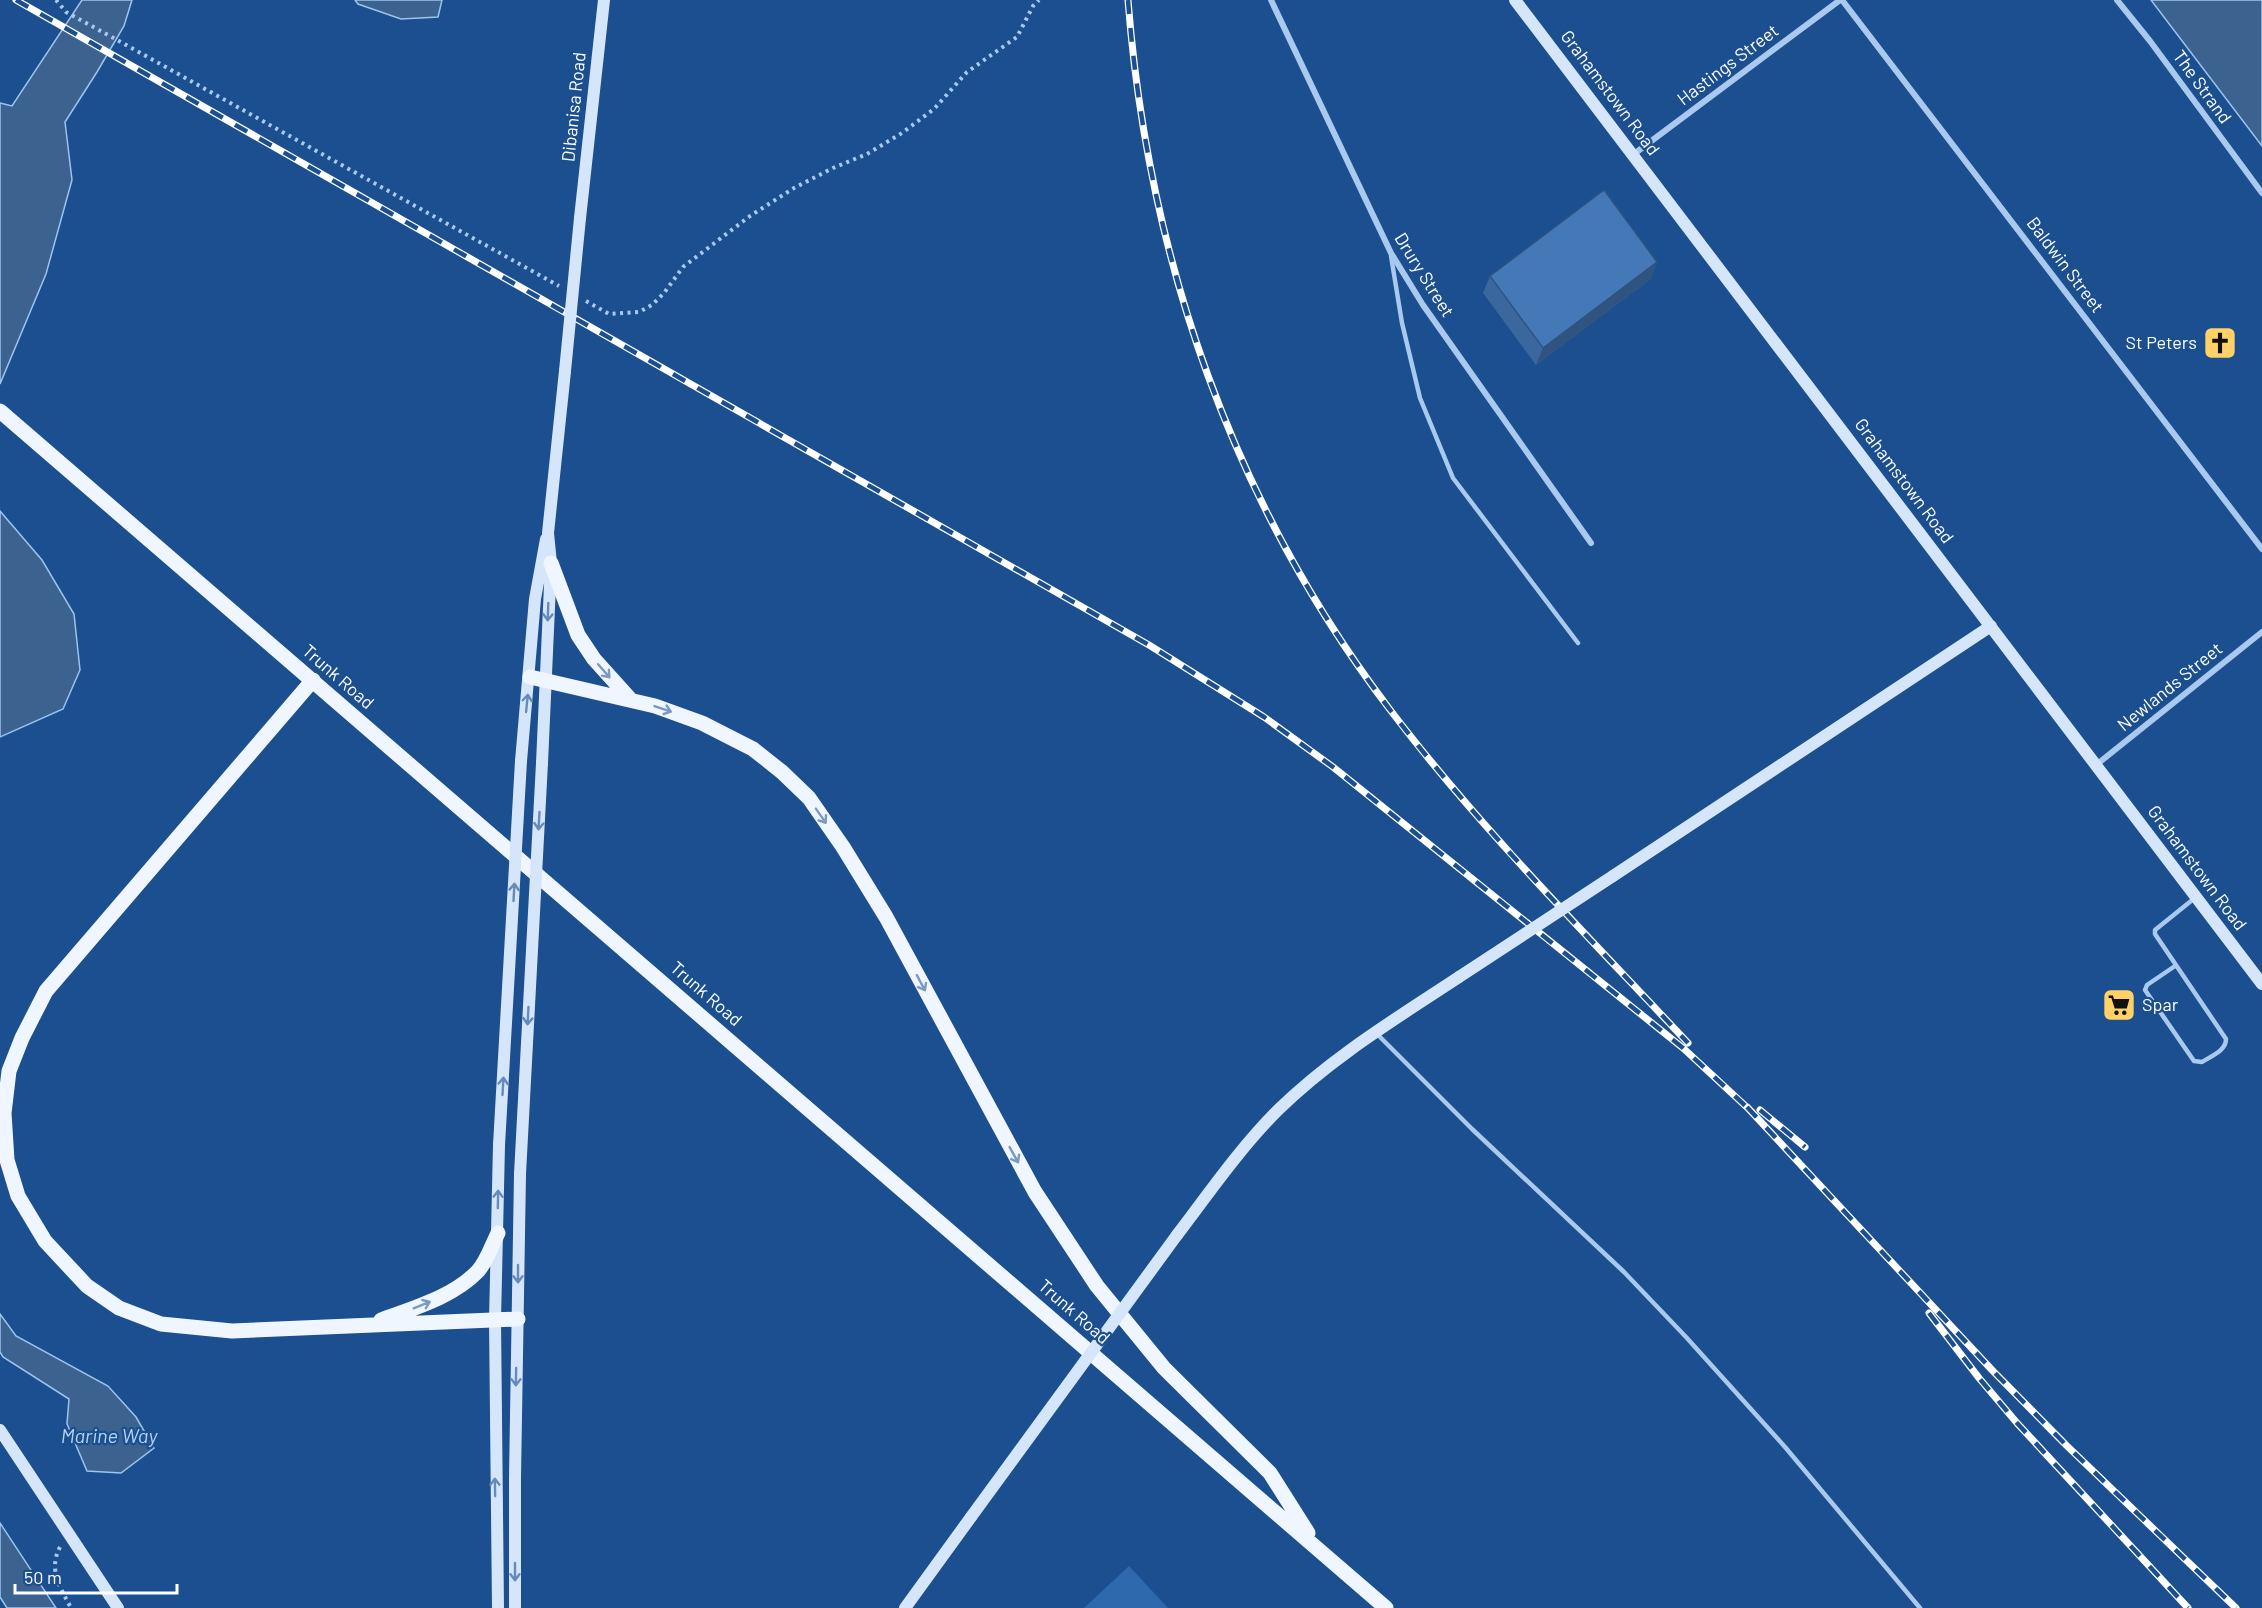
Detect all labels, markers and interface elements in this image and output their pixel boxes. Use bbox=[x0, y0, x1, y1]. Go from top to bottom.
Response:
street label: Hastings Street bbox=[1672, 19, 1782, 110]
street label: Grahamstown Road bbox=[1557, 25, 1665, 159]
street label: The Strand bbox=[2169, 45, 2237, 127]
street label: Dibanisa Road bbox=[556, 51, 590, 163]
street label: Baldwin Street bbox=[2023, 212, 2109, 317]
street label: Drury Street bbox=[1390, 228, 1459, 321]
church icon: St Peters bbox=[2202, 325, 2238, 361]
place label: St Peters bbox=[2126, 331, 2197, 353]
street label: Grahamstown Road bbox=[1851, 413, 1959, 547]
one-way arrow bbox=[543, 601, 554, 621]
street label: Newlands Street bbox=[2112, 637, 2226, 735]
street label: Trunk Road bbox=[298, 639, 379, 713]
one-way arrow bbox=[597, 664, 611, 679]
one-way arrow bbox=[522, 694, 533, 714]
one-way arrow bbox=[653, 704, 672, 715]
street label: Grahamstown Road bbox=[2144, 800, 2252, 934]
one-way arrow bbox=[815, 807, 827, 824]
one-way arrow bbox=[533, 811, 544, 831]
one-way arrow bbox=[509, 882, 520, 902]
street label: Trunk Road bbox=[666, 956, 747, 1030]
one-way arrow bbox=[916, 974, 927, 992]
supermarket icon: Spar bbox=[2101, 987, 2137, 1023]
place label: Spar bbox=[2142, 993, 2179, 1015]
one-way arrow bbox=[523, 1005, 534, 1025]
one-way arrow bbox=[497, 1077, 508, 1097]
one-way arrow bbox=[1008, 1146, 1020, 1163]
one-way arrow bbox=[492, 1189, 504, 1209]
one-way arrow bbox=[512, 1264, 524, 1284]
street label: Trunk Road bbox=[1034, 1274, 1115, 1348]
one-way arrow bbox=[412, 1299, 431, 1310]
one-way arrow bbox=[511, 1367, 522, 1387]
water label: Marine Way bbox=[61, 1423, 158, 1447]
one-way arrow bbox=[489, 1477, 501, 1497]
scale bar bbox=[15, 1557, 177, 1595]
one-way arrow bbox=[509, 1562, 521, 1582]
text: 50 m bbox=[24, 1566, 62, 1588]

